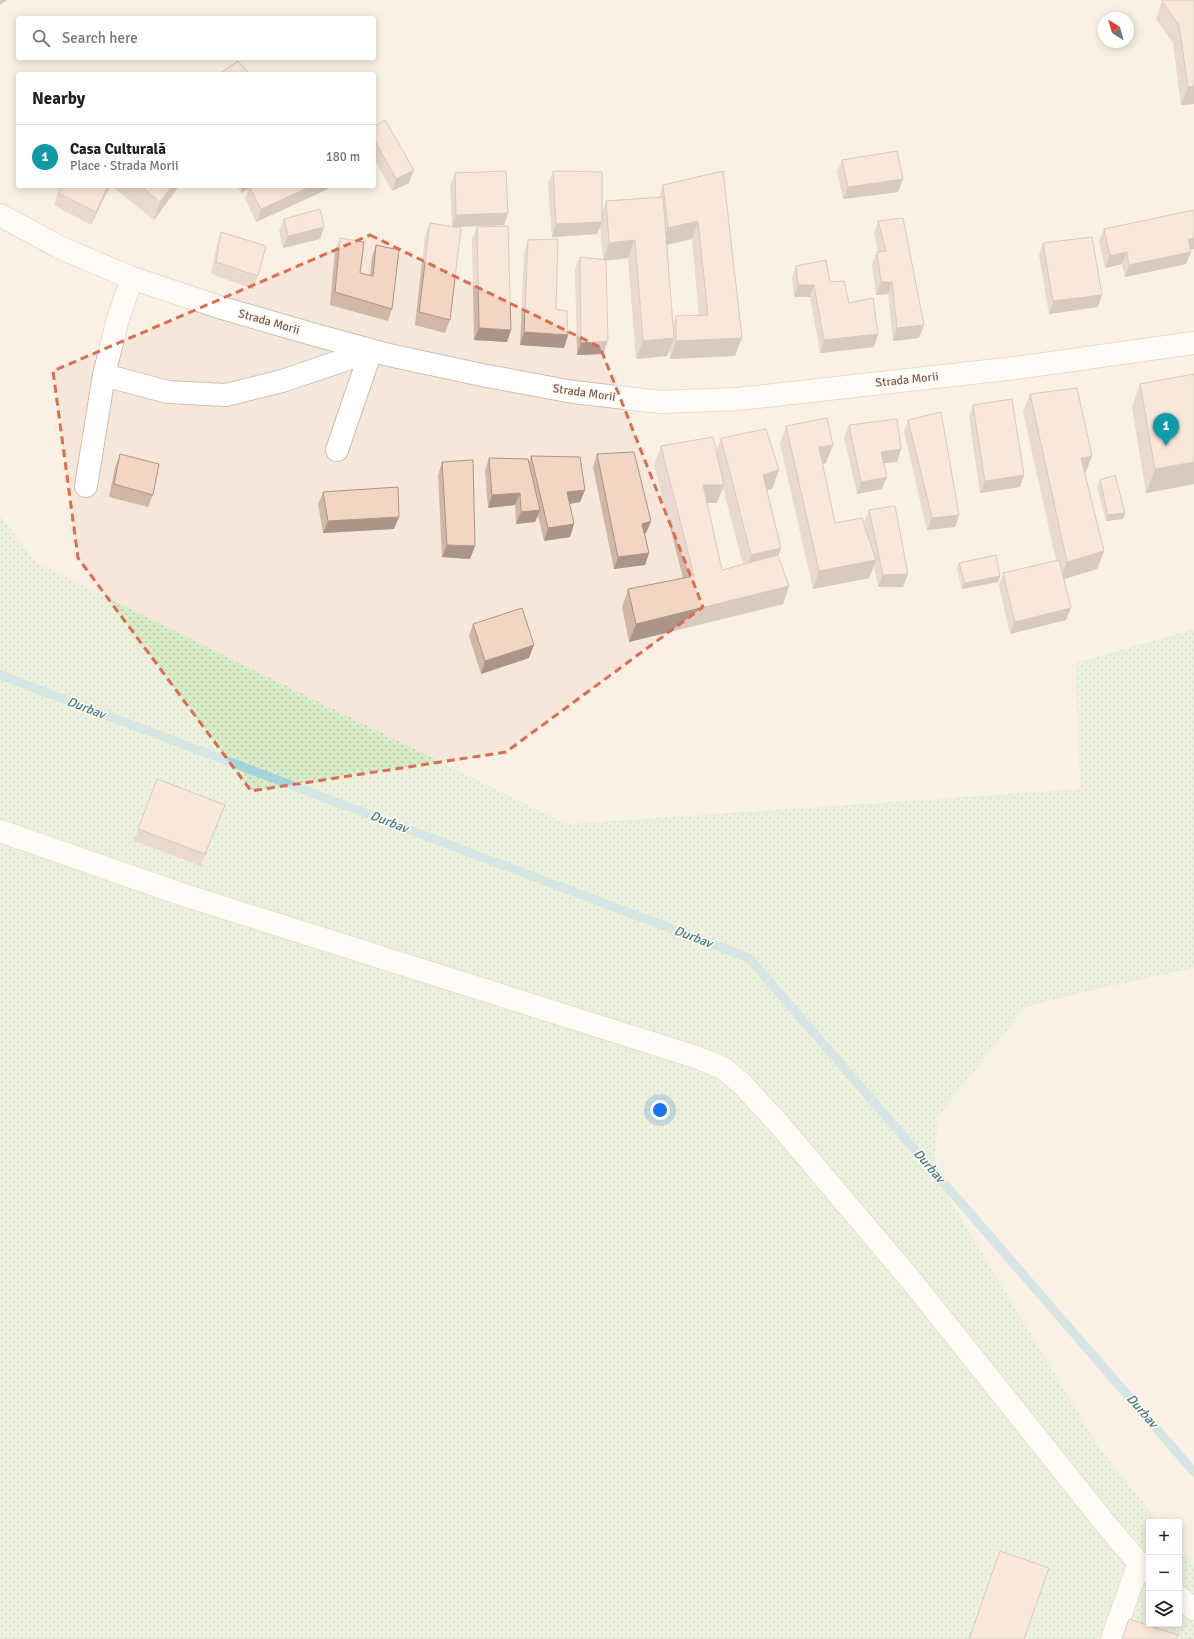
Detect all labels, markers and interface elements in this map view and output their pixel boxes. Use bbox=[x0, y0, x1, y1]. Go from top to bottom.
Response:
north arrow bbox=[1098, 12, 1134, 48]
search box bbox=[16, 16, 376, 60]
icon: search bbox=[30, 27, 52, 49]
text: Search here bbox=[62, 29, 138, 47]
text: Nearby bbox=[32, 88, 85, 109]
text: Casa Culturală bbox=[70, 140, 166, 158]
text: 1 bbox=[41, 149, 49, 165]
text: 180 m bbox=[326, 149, 360, 165]
text: Place · Strada Morii bbox=[70, 158, 179, 174]
street label: Strada Morii bbox=[236, 306, 302, 338]
street label: Strada Morii bbox=[875, 369, 939, 391]
street label: Strada Morii bbox=[552, 381, 616, 405]
pin: 1 bbox=[1153, 413, 1179, 446]
water label: Durbav bbox=[65, 693, 109, 723]
water label: Durbav bbox=[368, 807, 412, 837]
water label: Durbav bbox=[672, 922, 716, 952]
your location bbox=[650, 1100, 670, 1120]
water label: Durbav bbox=[910, 1146, 949, 1188]
water label: Durbav bbox=[1123, 1391, 1162, 1433]
map controls bbox=[1146, 1519, 1182, 1627]
button: + bbox=[1146, 1519, 1182, 1555]
button: − bbox=[1146, 1555, 1182, 1591]
button: layers bbox=[1146, 1591, 1182, 1627]

